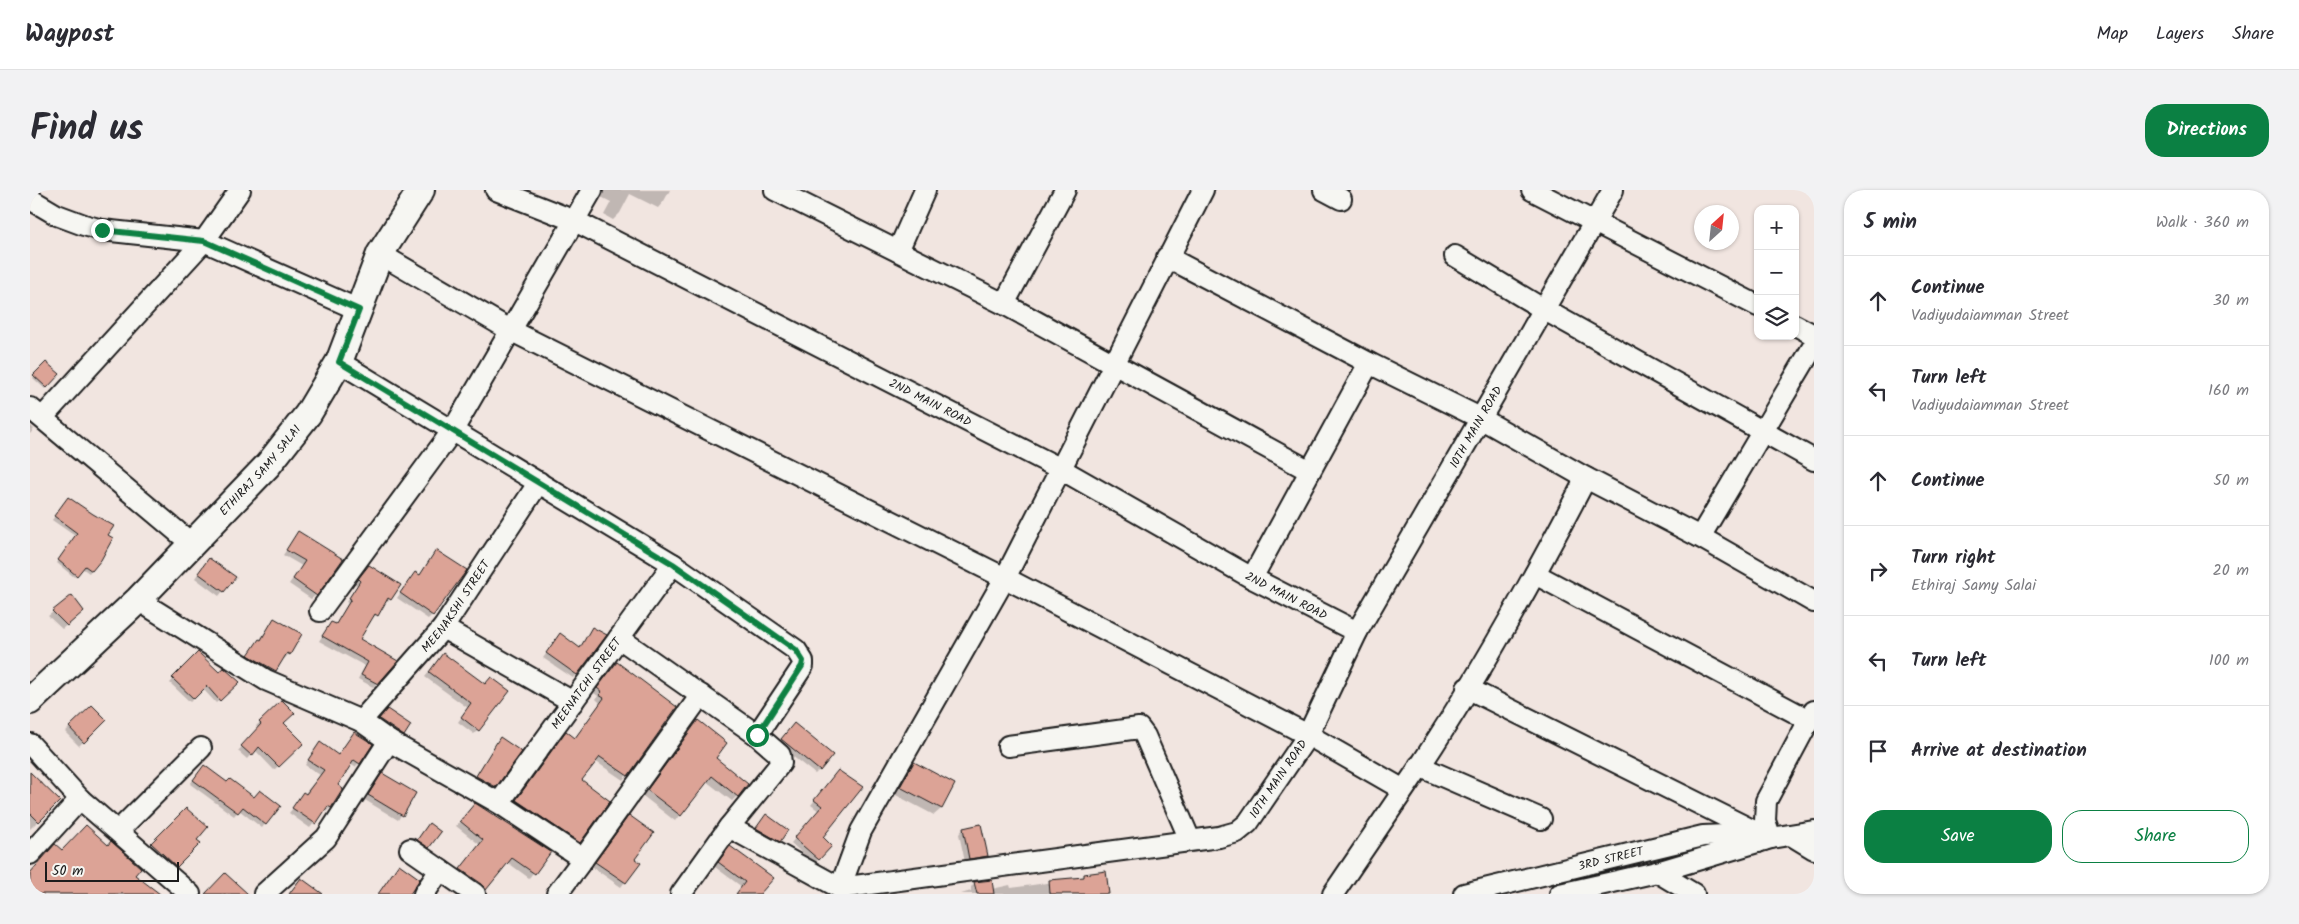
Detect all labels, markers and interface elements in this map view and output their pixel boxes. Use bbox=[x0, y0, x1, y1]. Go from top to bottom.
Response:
text: Waypost bbox=[25, 15, 114, 54]
text: Map bbox=[2097, 20, 2128, 49]
text: Layers bbox=[2156, 20, 2204, 49]
text: Share bbox=[2232, 20, 2274, 49]
text: Find us bbox=[30, 102, 143, 158]
button: Directions bbox=[2145, 104, 2269, 157]
north arrow bbox=[1694, 205, 1739, 250]
map controls bbox=[1754, 205, 1799, 340]
button: + bbox=[1754, 205, 1799, 250]
text: 5 min bbox=[1864, 206, 1917, 239]
text: Walk · 360 m bbox=[2156, 210, 2249, 235]
route end bbox=[91, 219, 114, 242]
button: − bbox=[1754, 250, 1799, 295]
text: Continue bbox=[1911, 273, 1984, 303]
icon: ahead bbox=[1864, 287, 1892, 315]
text: 30 m bbox=[2213, 288, 2249, 313]
button: layers bbox=[1754, 295, 1799, 340]
text: Vadiyudaiamman Street bbox=[1911, 303, 2069, 328]
text: Turn left bbox=[1911, 363, 1986, 393]
street label: 2ND MAIN ROAD bbox=[886, 374, 975, 432]
icon: left bbox=[1864, 377, 1892, 405]
text: 160 m bbox=[2208, 378, 2249, 403]
street label: 10TH MAIN ROAD bbox=[1445, 382, 1508, 472]
text: Vadiyudaiamman Street bbox=[1911, 393, 2069, 418]
street label: ETHIRAJ SAMY SALAI bbox=[215, 421, 306, 520]
text: Continue bbox=[1911, 466, 1984, 496]
icon: ahead bbox=[1864, 467, 1892, 495]
text: 50 m bbox=[2213, 468, 2249, 493]
text: Turn right bbox=[1911, 543, 1996, 573]
street label: MEENAKSHI STREET bbox=[417, 555, 496, 657]
icon: right bbox=[1864, 557, 1892, 585]
text: 20 m bbox=[2213, 558, 2249, 583]
street label: 2ND MAIN ROAD bbox=[1241, 567, 1331, 625]
text: Ethiraj Samy Salai bbox=[1911, 573, 2036, 598]
street label: MEENATCHI STREET bbox=[547, 633, 627, 733]
text: Turn left bbox=[1911, 646, 1986, 676]
icon: left bbox=[1864, 647, 1892, 675]
text: 100 m bbox=[2209, 648, 2249, 673]
route start bbox=[746, 724, 769, 747]
street label: 10TH MAIN ROAD bbox=[1245, 735, 1313, 822]
text: Arrive at destination bbox=[1911, 736, 2087, 766]
icon: arrive bbox=[1864, 737, 1892, 765]
button: Save bbox=[1864, 810, 2052, 863]
button: Share bbox=[2062, 810, 2249, 863]
street label: 3RD STREET bbox=[1576, 841, 1647, 876]
scale bar bbox=[45, 859, 179, 882]
text: 50 m bbox=[52, 860, 83, 882]

